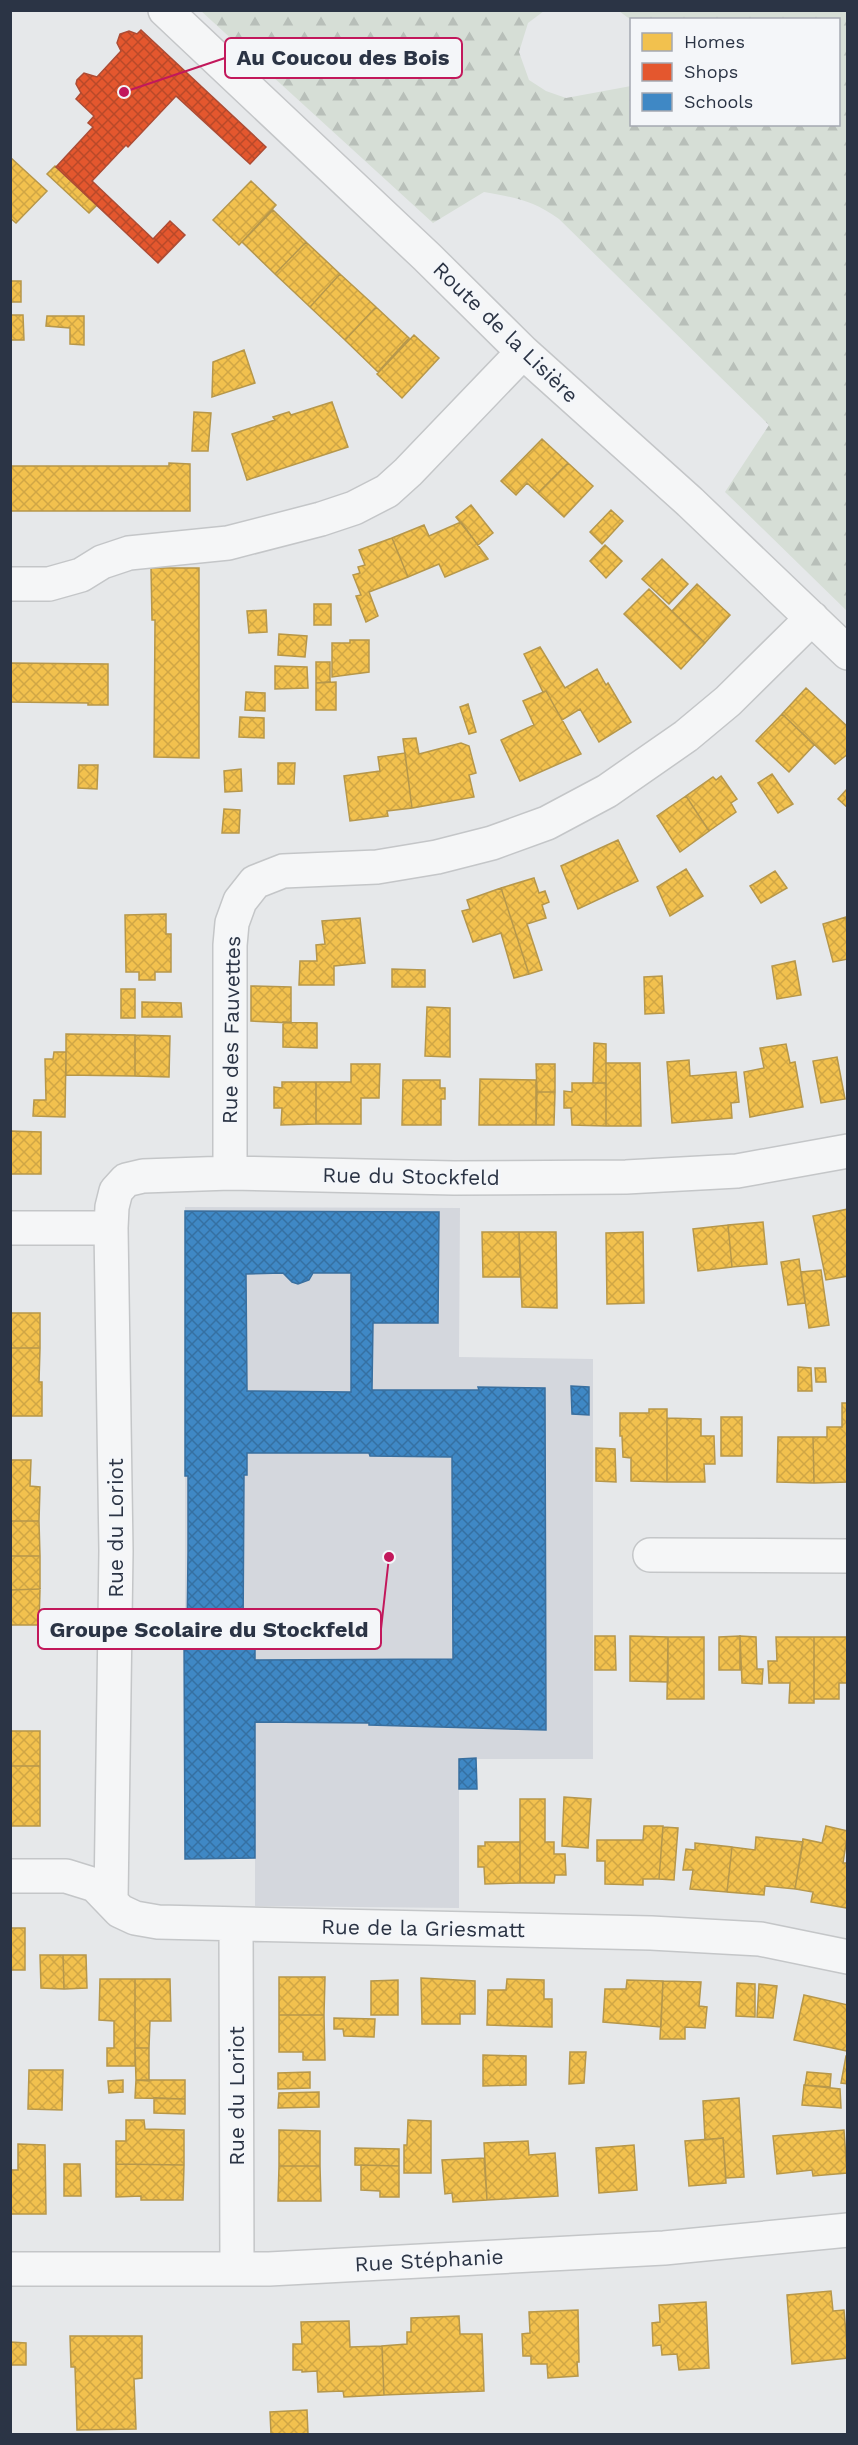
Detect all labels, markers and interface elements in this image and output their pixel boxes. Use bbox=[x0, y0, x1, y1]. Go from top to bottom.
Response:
legend bbox=[630, 18, 840, 126]
text: Homes bbox=[684, 31, 745, 52]
callout: Au Coucou des Bois bbox=[225, 38, 462, 78]
text: Au Coucou des Bois bbox=[237, 45, 450, 70]
text: Shops bbox=[684, 61, 738, 82]
text: Schools bbox=[684, 91, 753, 112]
street label: Route de la Lisière bbox=[428, 256, 584, 408]
street label: Rue des Fauvettes bbox=[217, 936, 245, 1124]
street label: Rue du Stockfeld bbox=[322, 1162, 500, 1190]
street label: Rue du Loriot bbox=[103, 1458, 128, 1598]
callout: Groupe Scolaire du Stockfeld bbox=[38, 1609, 381, 1649]
text: Groupe Scolaire du Stockfeld bbox=[49, 1617, 369, 1642]
street label: Rue de la Griesmatt bbox=[321, 1914, 525, 1942]
street label: Rue du Loriot bbox=[224, 2026, 249, 2166]
street label: Rue Stéphanie bbox=[354, 2244, 504, 2276]

